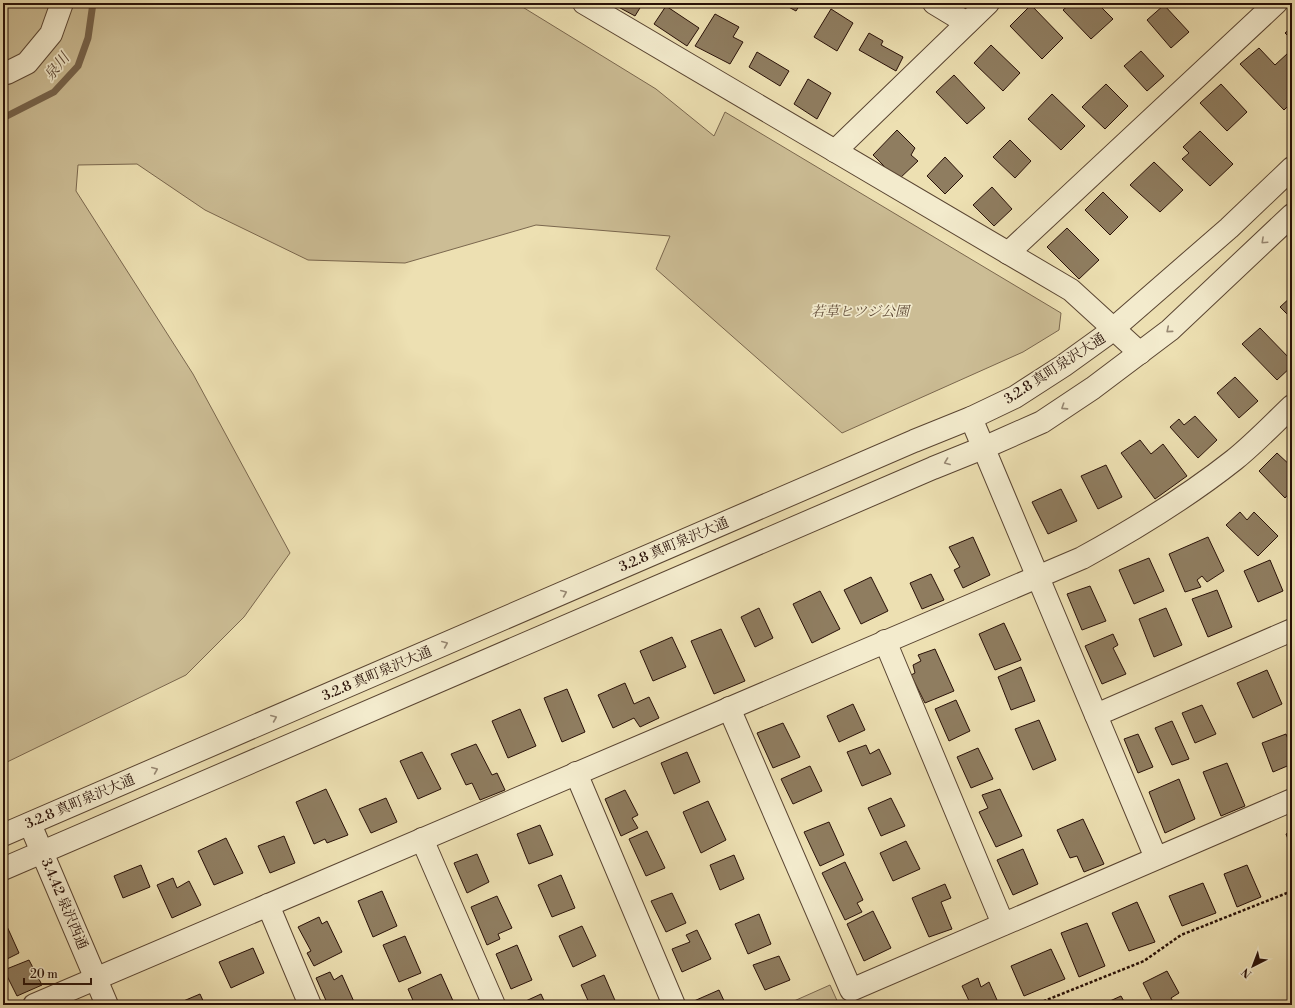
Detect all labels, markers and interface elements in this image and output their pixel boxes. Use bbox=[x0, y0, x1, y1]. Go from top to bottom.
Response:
water label: 泉川 bbox=[40, 48, 75, 85]
one-way arrow bbox=[1261, 237, 1269, 244]
park label: 若草ヒツジ公園 bbox=[811, 303, 911, 321]
one-way arrow bbox=[1166, 326, 1174, 333]
street label: 3.2.8 真町泉沢大通 bbox=[1001, 329, 1109, 409]
one-way arrow bbox=[1061, 402, 1068, 410]
one-way arrow bbox=[943, 458, 950, 466]
street label: 3.2.8 真町泉沢大通 bbox=[616, 514, 732, 576]
one-way arrow bbox=[560, 589, 567, 597]
one-way arrow bbox=[441, 641, 448, 649]
street label: 3.2.8 真町泉沢大通 bbox=[319, 643, 435, 705]
one-way arrow bbox=[270, 715, 277, 723]
one-way arrow bbox=[150, 767, 158, 775]
street label: 3.2.8 真町泉沢大通 bbox=[22, 771, 138, 833]
street label: 3.4.42 泉沢西通 bbox=[37, 856, 91, 952]
north arrow bbox=[1233, 946, 1273, 986]
scale bar bbox=[24, 960, 91, 986]
text: N bbox=[1239, 964, 1255, 981]
text: 20 m bbox=[30, 967, 58, 982]

